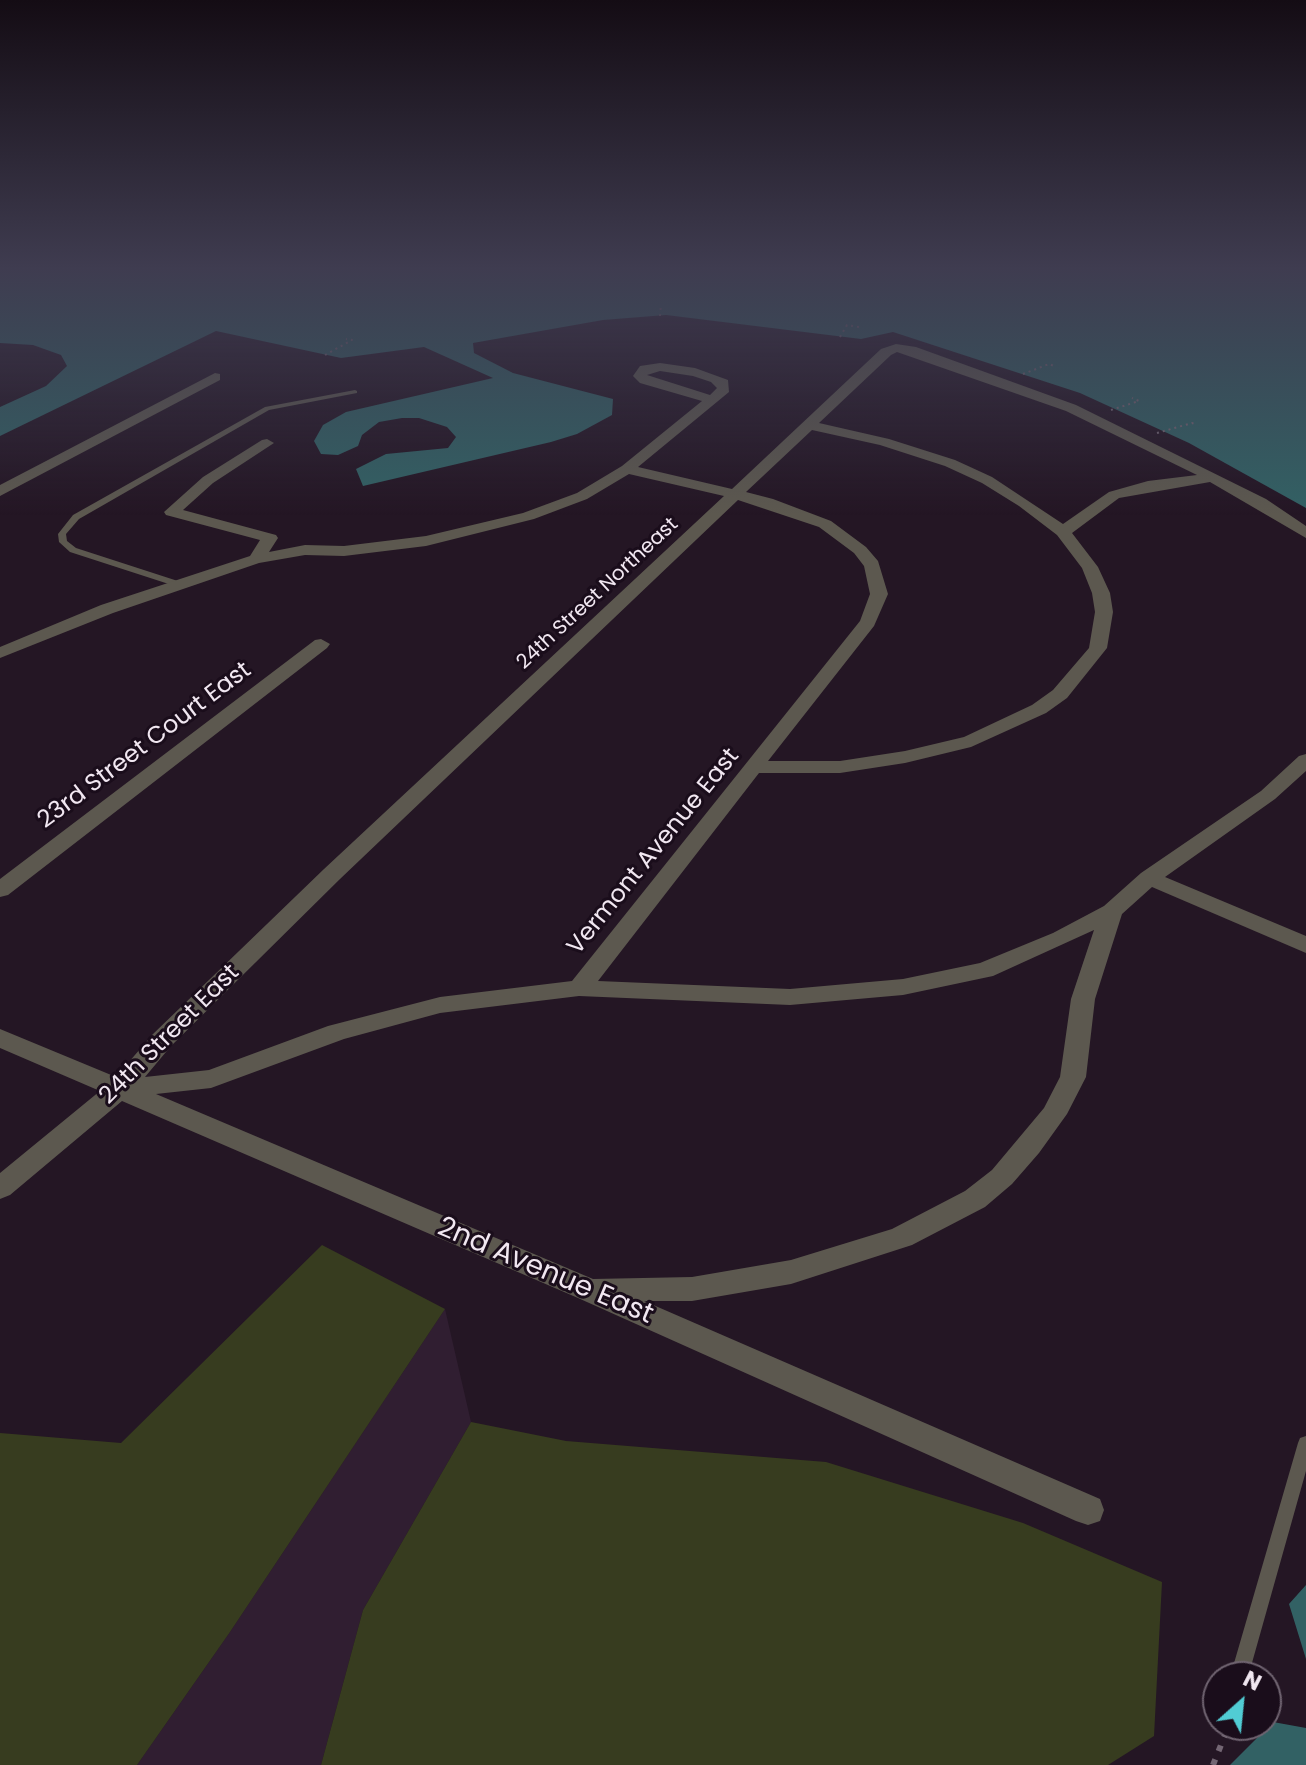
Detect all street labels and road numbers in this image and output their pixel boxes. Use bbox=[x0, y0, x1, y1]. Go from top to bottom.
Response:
street label: 24th Street Northeast bbox=[512, 513, 684, 675]
street label: 23rd Street Court East bbox=[33, 656, 257, 836]
street label: Vermont Avenue East bbox=[562, 743, 746, 961]
street label: 24th Street East bbox=[94, 959, 246, 1111]
street label: 2nd Avenue East bbox=[432, 1211, 658, 1333]

